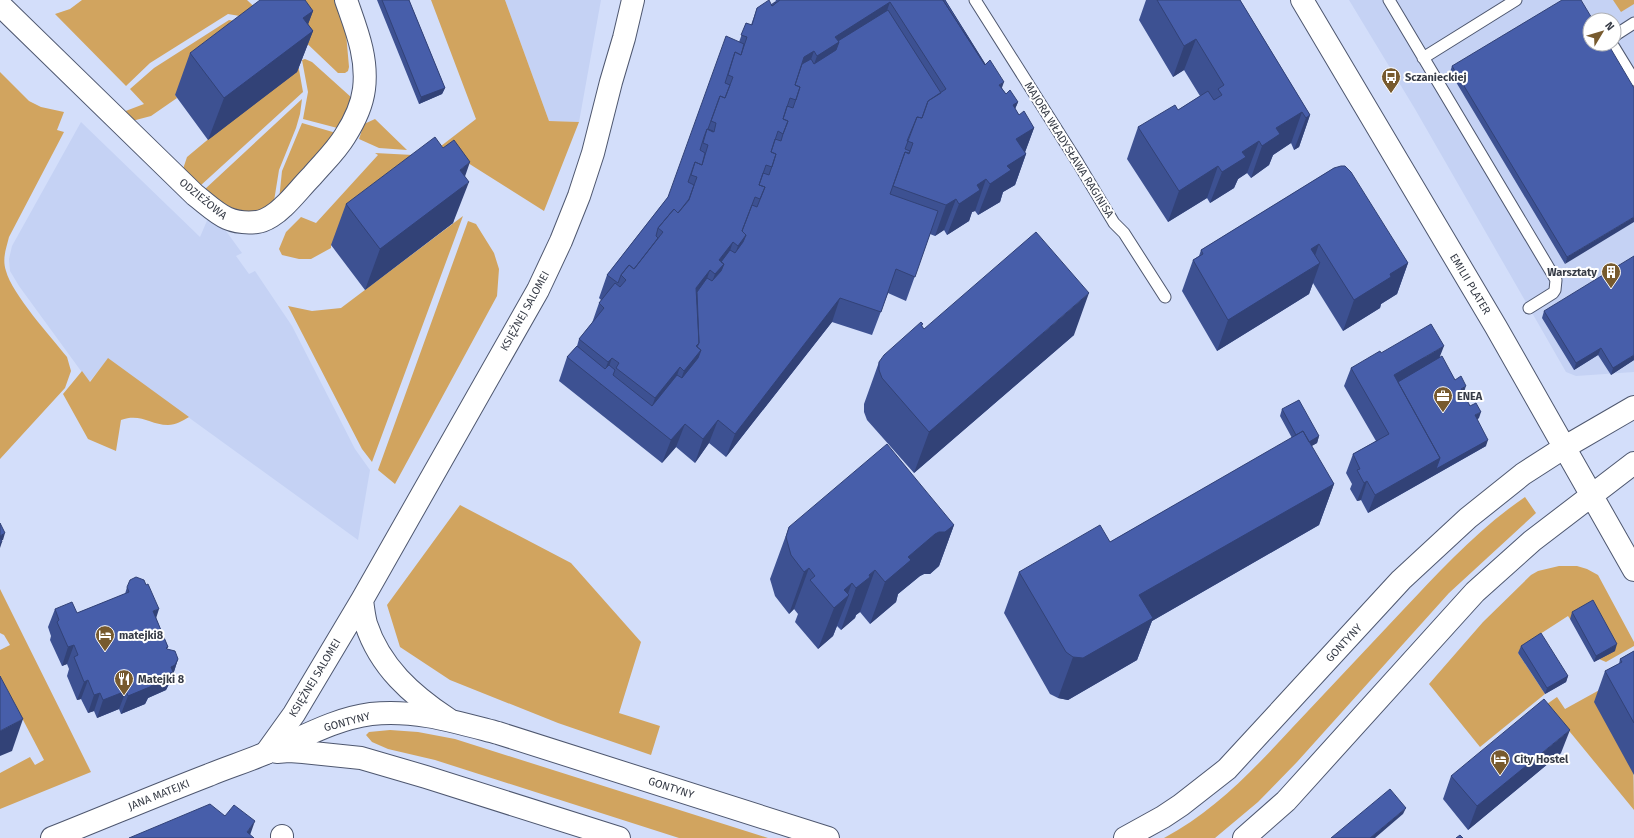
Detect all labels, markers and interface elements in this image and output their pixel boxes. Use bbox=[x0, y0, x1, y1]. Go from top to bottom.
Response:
north arrow bbox=[1582, 12, 1622, 52]
text: N bbox=[1602, 19, 1617, 33]
bus stop icon: Sczanieckiej bbox=[1380, 66, 1402, 94]
place label: Sczanieckiej bbox=[1405, 71, 1467, 84]
street label: MAJORA WŁADYSŁAWA RAGINISA bbox=[1022, 80, 1117, 221]
street label: ODZIEŻOWA bbox=[177, 175, 231, 223]
street label: EMILII PLATER bbox=[1447, 251, 1493, 317]
building icon: Warsztaty bbox=[1600, 261, 1622, 289]
place label: Warsztaty bbox=[1547, 266, 1597, 279]
street label: KSIĘŻNEJ SALOMEI bbox=[497, 268, 552, 353]
office icon: ENEA bbox=[1432, 385, 1454, 413]
place label: ENEA bbox=[1457, 390, 1483, 403]
street label: GONTYNY bbox=[1323, 621, 1365, 665]
hotel icon: matejki8 bbox=[94, 624, 116, 652]
place label: matejki8 bbox=[119, 629, 164, 642]
street label: KSIĘŻNEJ SALOMEI bbox=[286, 636, 344, 720]
restaurant icon: Matejki 8 bbox=[113, 668, 135, 696]
place label: Matejki 8 bbox=[138, 673, 185, 686]
street label: GONTYNY bbox=[322, 710, 372, 734]
hotel icon: City Hostel bbox=[1489, 748, 1511, 776]
place label: City Hostel bbox=[1514, 753, 1569, 766]
street label: GONTYNY bbox=[646, 774, 696, 802]
street label: JANA MATEJKI bbox=[126, 777, 192, 813]

